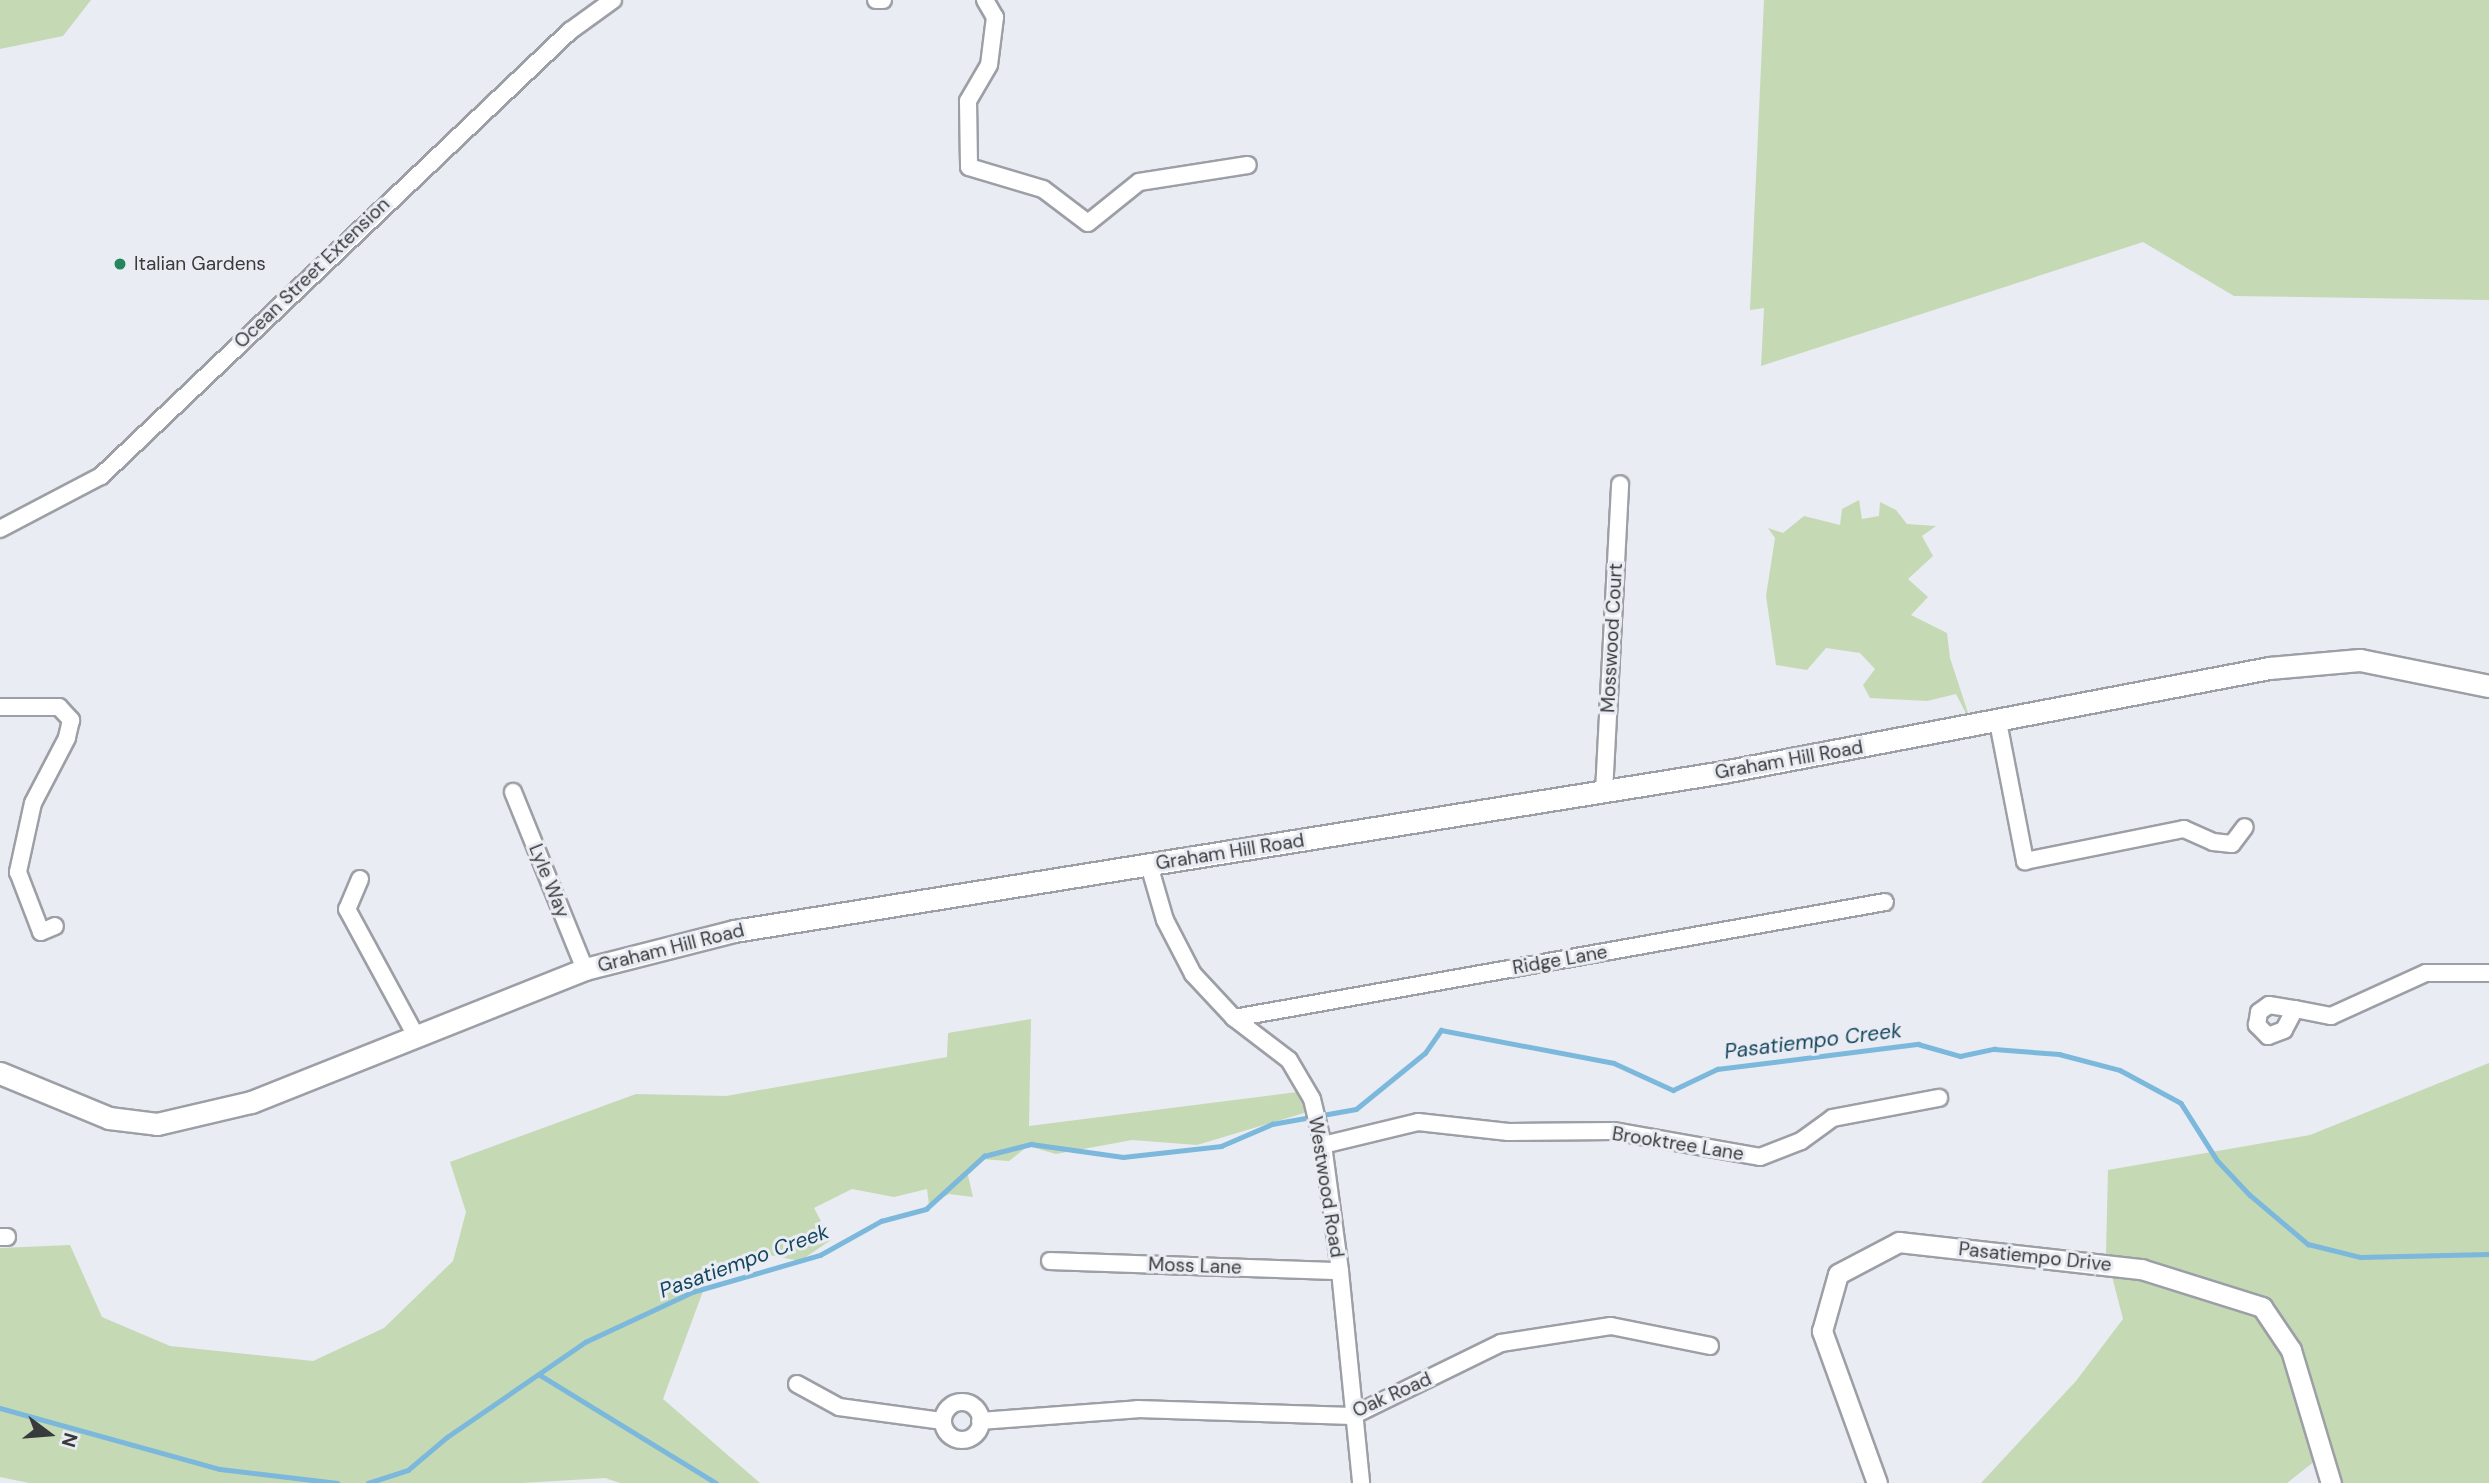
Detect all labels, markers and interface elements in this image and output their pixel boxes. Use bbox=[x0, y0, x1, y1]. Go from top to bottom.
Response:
street label: Ocean Street Extension bbox=[230, 193, 394, 353]
place label: Italian Gardens bbox=[134, 253, 266, 275]
marker: Italian Gardens bbox=[112, 256, 128, 272]
street label: Mosswood Court bbox=[1597, 563, 1627, 713]
street label: Graham Hill Road bbox=[1713, 736, 1865, 784]
street label: Graham Hill Road bbox=[1154, 829, 1306, 875]
street label: Lyle Way bbox=[524, 841, 574, 921]
street label: Graham Hill Road bbox=[595, 919, 747, 977]
street label: Ridge Lane bbox=[1511, 940, 1609, 980]
water label: Pasatiempo Creek bbox=[1723, 1018, 1903, 1064]
street label: Westwood Road bbox=[1304, 1115, 1348, 1259]
street label: Brooktree Lane bbox=[1611, 1122, 1745, 1166]
water label: Pasatiempo Creek bbox=[656, 1219, 832, 1303]
street label: Pasatiempo Drive bbox=[1957, 1238, 2113, 1276]
street label: Moss Lane bbox=[1148, 1253, 1242, 1279]
street label: Oak Road bbox=[1349, 1368, 1435, 1422]
north arrow bbox=[14, 1399, 84, 1469]
text: N bbox=[56, 1430, 84, 1450]

